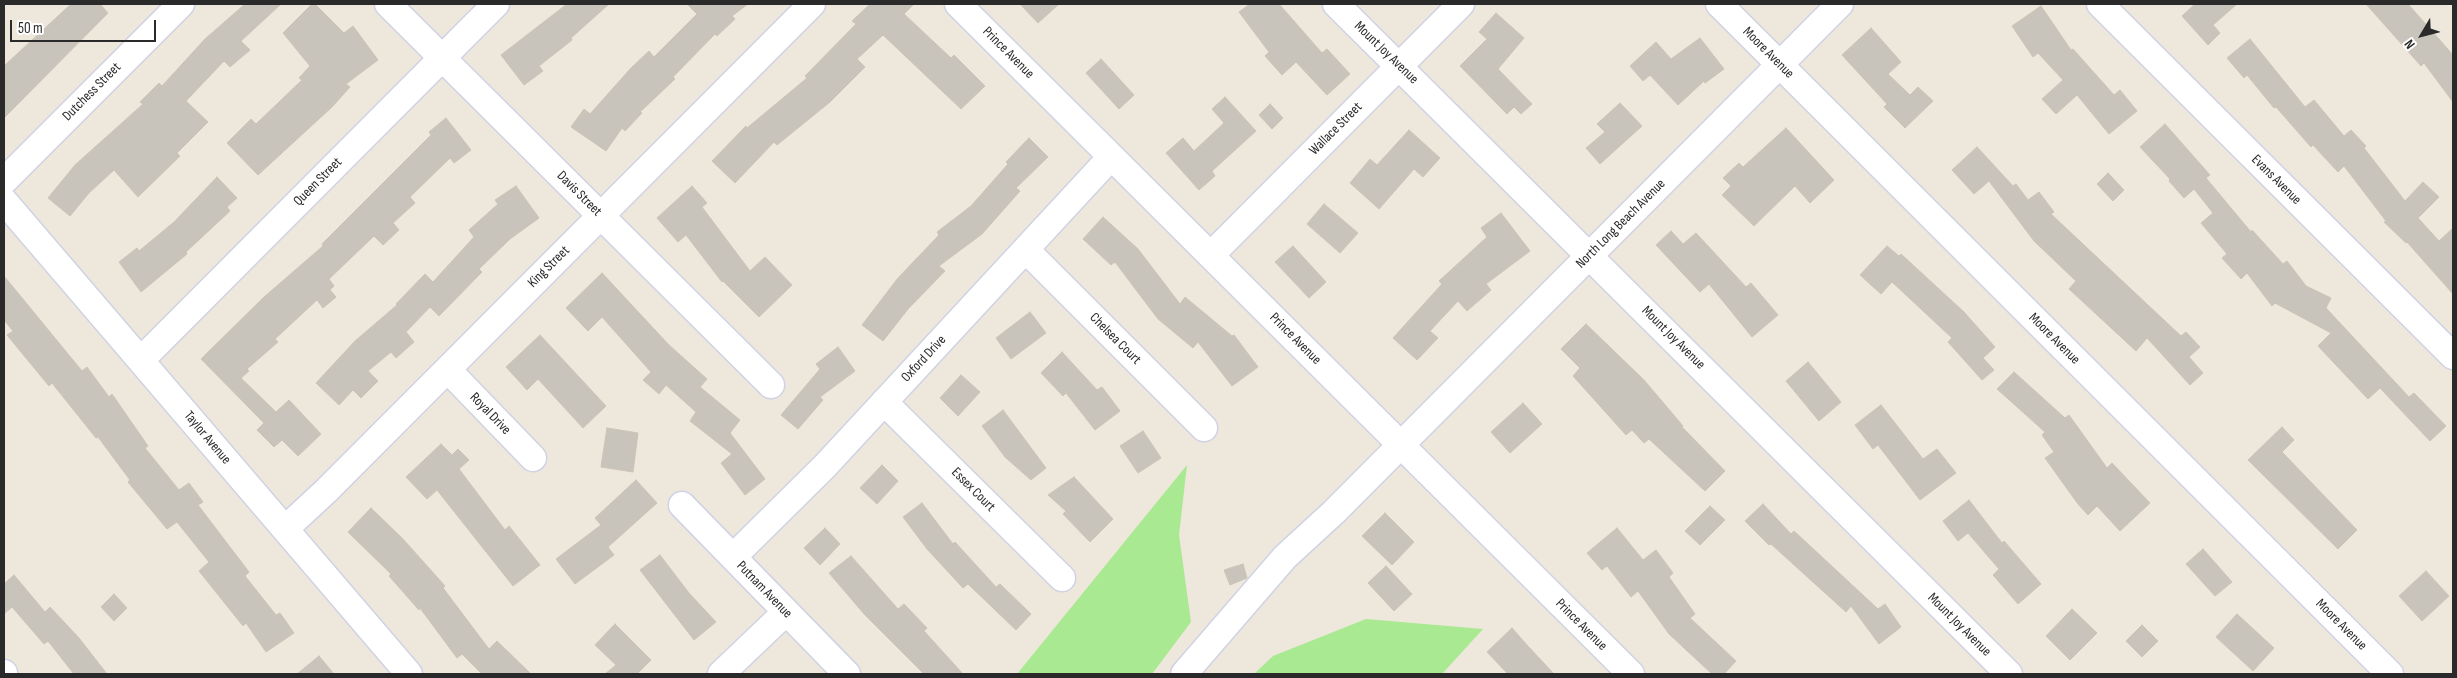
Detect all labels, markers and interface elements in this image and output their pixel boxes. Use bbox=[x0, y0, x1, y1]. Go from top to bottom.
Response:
scale bar bbox=[12, 10, 159, 42]
north arrow bbox=[2397, 10, 2447, 60]
street label: Mount Joy Avenue bbox=[1350, 18, 1422, 88]
text: 50 m bbox=[18, 19, 43, 38]
street label: Prince Avenue bbox=[979, 24, 1037, 82]
street label: Moore Avenue bbox=[1739, 24, 1797, 82]
text: N bbox=[2401, 36, 2419, 52]
street label: Dutchess Street bbox=[59, 59, 125, 125]
street label: Wallace Street bbox=[1306, 99, 1366, 159]
street label: Evans Avenue bbox=[2247, 151, 2305, 209]
street label: Queen Street bbox=[290, 154, 346, 210]
street label: Davis Street bbox=[553, 168, 605, 220]
street label: North Long Beach Avenue bbox=[1573, 176, 1669, 272]
street label: King Street bbox=[525, 243, 573, 291]
street label: Mount Joy Avenue bbox=[1638, 303, 1708, 373]
street label: Chelsea Court bbox=[1086, 310, 1144, 368]
street label: Prince Avenue bbox=[1266, 310, 1324, 368]
street label: Moore Avenue bbox=[2025, 310, 2083, 368]
street label: Oxford Drive bbox=[898, 332, 950, 386]
street label: Royal Drive bbox=[466, 390, 514, 438]
street label: Taylor Avenue bbox=[180, 408, 234, 468]
street label: Essex Court bbox=[947, 464, 999, 516]
street label: Putnam Avenue bbox=[733, 558, 795, 622]
street label: Mount Joy Avenue bbox=[1924, 590, 1994, 660]
street label: Prince Avenue bbox=[1552, 596, 1610, 654]
street label: Moore Avenue bbox=[2312, 596, 2370, 654]

